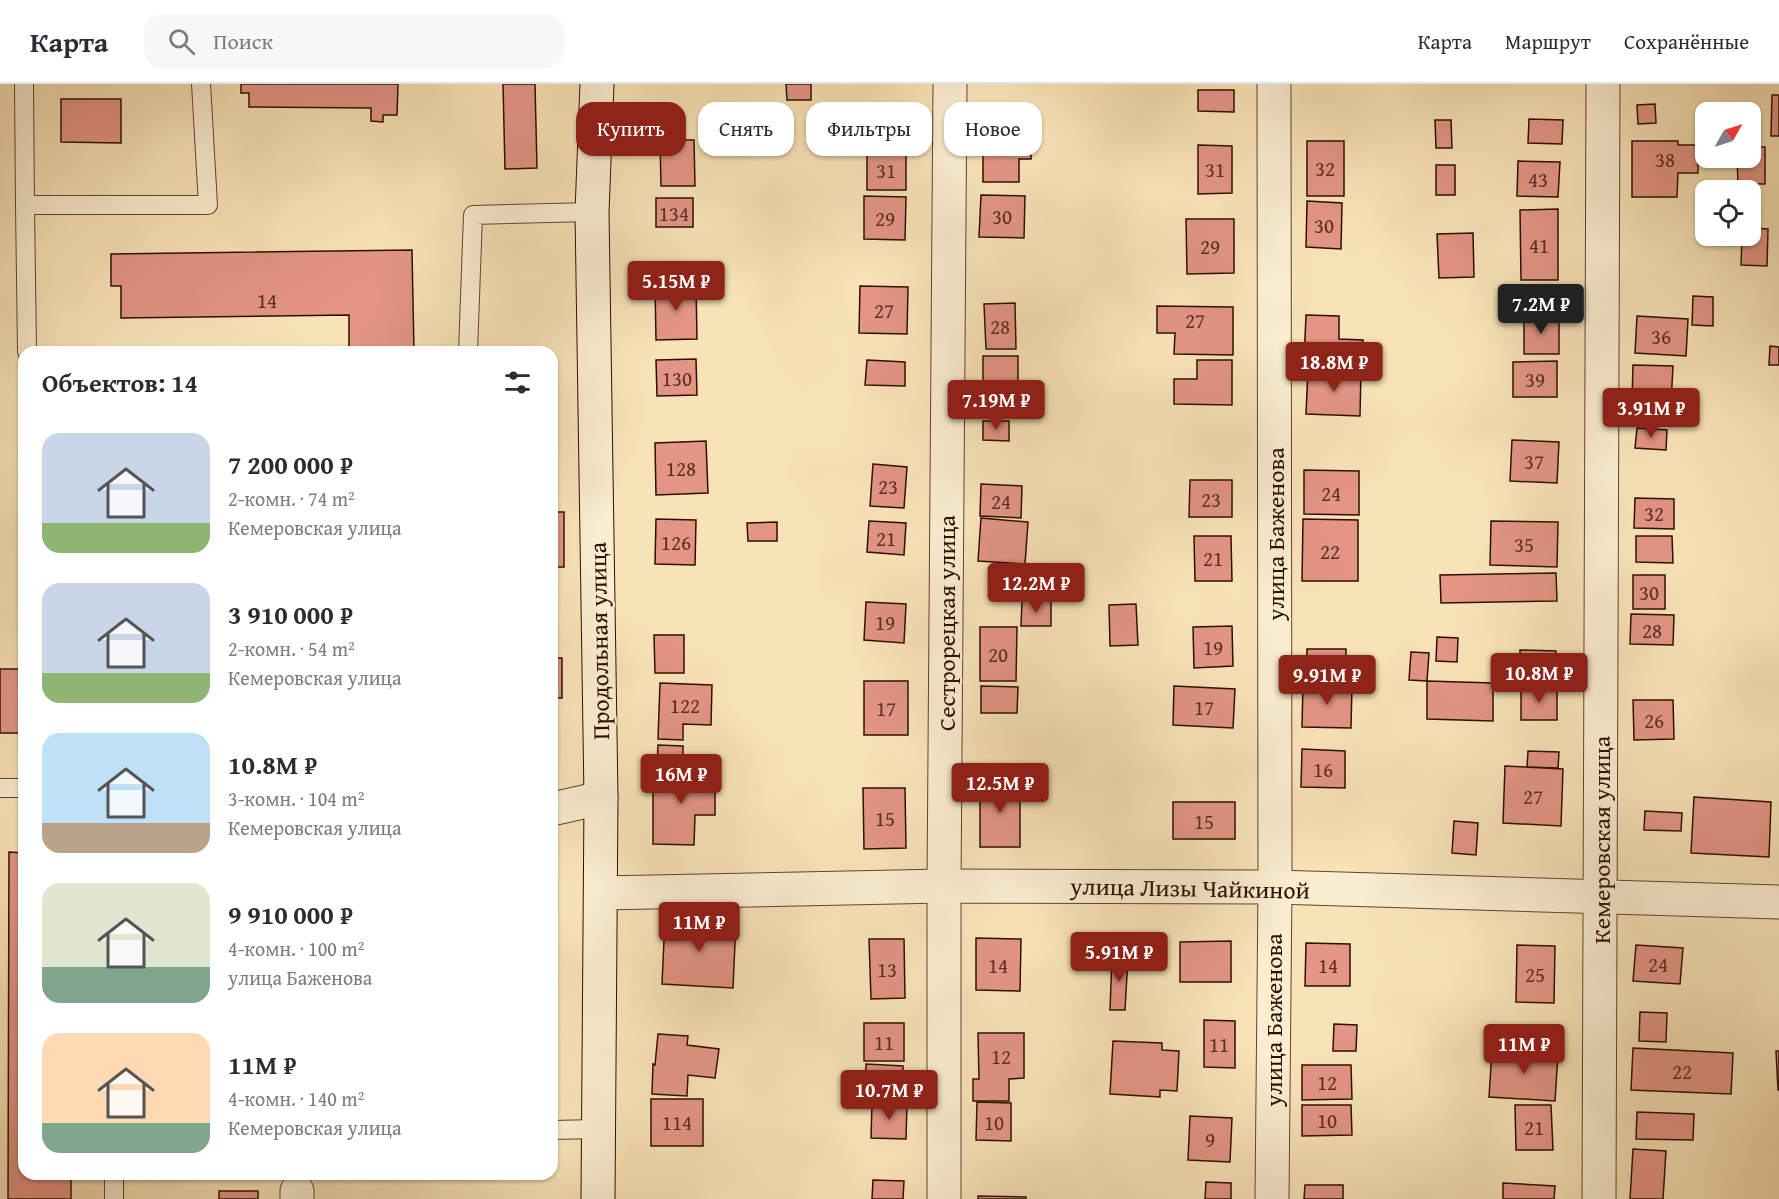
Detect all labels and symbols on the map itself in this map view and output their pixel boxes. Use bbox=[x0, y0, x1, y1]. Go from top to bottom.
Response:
north arrow bbox=[1695, 102, 1761, 168]
house number: 38 bbox=[1655, 144, 1675, 175]
house number: 32 bbox=[1315, 153, 1335, 184]
house number: 31 bbox=[1205, 154, 1225, 185]
house number: 31 bbox=[876, 155, 896, 186]
house number: 43 bbox=[1528, 164, 1548, 195]
house number: 134 bbox=[659, 198, 689, 229]
house number: 30 bbox=[992, 201, 1012, 232]
house number: 29 bbox=[875, 203, 895, 234]
house number: 30 bbox=[1314, 210, 1334, 241]
house number: 41 bbox=[1529, 230, 1549, 261]
house number: 29 bbox=[1200, 231, 1220, 262]
pin: 5.15M ₽ bbox=[621, 261, 731, 312]
pin: 7.2M ₽ bbox=[1492, 284, 1590, 335]
house number: 14 bbox=[257, 285, 277, 316]
house number: 27 bbox=[874, 295, 894, 326]
house number: 27 bbox=[1185, 305, 1205, 336]
house number: 28 bbox=[990, 311, 1010, 342]
house number: 36 bbox=[1651, 321, 1671, 352]
pin: 18.8M ₽ bbox=[1279, 342, 1389, 393]
house number: 130 bbox=[662, 363, 692, 394]
house number: 39 bbox=[1525, 364, 1545, 395]
pin: 7.19M ₽ bbox=[941, 380, 1051, 431]
pin: 3.91M ₽ bbox=[1596, 388, 1706, 439]
house number: 37 bbox=[1524, 446, 1544, 477]
street label: улица Баженова bbox=[1258, 447, 1293, 622]
house number: 128 bbox=[666, 453, 696, 484]
house number: 23 bbox=[878, 471, 898, 502]
house number: 24 bbox=[1321, 478, 1341, 509]
house number: 23 bbox=[1201, 484, 1221, 515]
house number: 24 bbox=[991, 486, 1011, 517]
house number: 32 bbox=[1644, 498, 1664, 529]
street label: Сестрорецкая улица bbox=[929, 515, 964, 731]
house number: 21 bbox=[876, 523, 896, 554]
house number: 126 bbox=[661, 527, 691, 558]
house number: 35 bbox=[1514, 529, 1534, 560]
house number: 22 bbox=[1320, 536, 1340, 567]
street label: Продольная улица bbox=[580, 541, 618, 740]
house number: 21 bbox=[1203, 543, 1223, 574]
pin: 12.2M ₽ bbox=[981, 563, 1091, 614]
house number: 30 bbox=[1639, 577, 1659, 608]
house number: 19 bbox=[875, 607, 895, 638]
house number: 28 bbox=[1642, 615, 1662, 646]
house number: 19 bbox=[1203, 632, 1223, 663]
house number: 20 bbox=[988, 639, 1008, 670]
pin: 10.8M ₽ bbox=[1484, 653, 1594, 704]
pin: 9.91M ₽ bbox=[1272, 655, 1382, 706]
house number: 122 bbox=[670, 690, 700, 721]
house number: 17 bbox=[1194, 692, 1214, 723]
house number: 17 bbox=[876, 693, 896, 724]
house number: 26 bbox=[1644, 705, 1664, 736]
street label: Кемеровская улица bbox=[1584, 735, 1619, 944]
pin: 16M ₽ bbox=[639, 754, 723, 805]
house number: 16 bbox=[1313, 754, 1333, 785]
pin: 12.5M ₽ bbox=[945, 763, 1055, 814]
house number: 27 bbox=[1523, 781, 1543, 812]
house number: 15 bbox=[875, 803, 895, 834]
house number: 15 bbox=[1194, 806, 1214, 837]
street label: улица Лизы Чайкиной bbox=[1069, 868, 1310, 908]
pin: 11M ₽ bbox=[657, 902, 741, 953]
pin: 5.91M ₽ bbox=[1064, 932, 1174, 983]
street label: улица Баженова bbox=[1256, 933, 1291, 1108]
house number: 24 bbox=[1648, 949, 1668, 980]
house number: 14 bbox=[988, 950, 1008, 981]
house number: 14 bbox=[1318, 950, 1338, 981]
house number: 13 bbox=[877, 954, 897, 985]
house number: 25 bbox=[1525, 959, 1545, 990]
pin: 11M ₽ bbox=[1482, 1024, 1566, 1075]
house number: 11 bbox=[874, 1027, 894, 1058]
house number: 11 bbox=[1209, 1029, 1229, 1060]
house number: 12 bbox=[991, 1041, 1011, 1072]
house number: 22 bbox=[1672, 1056, 1692, 1087]
house number: 12 bbox=[1317, 1067, 1337, 1098]
pin: 10.7M ₽ bbox=[834, 1070, 944, 1121]
house number: 10 bbox=[1317, 1105, 1337, 1136]
house number: 114 bbox=[662, 1107, 692, 1138]
house number: 10 bbox=[984, 1107, 1004, 1138]
house number: 21 bbox=[1524, 1112, 1544, 1143]
house number: 9 bbox=[1205, 1124, 1215, 1155]

